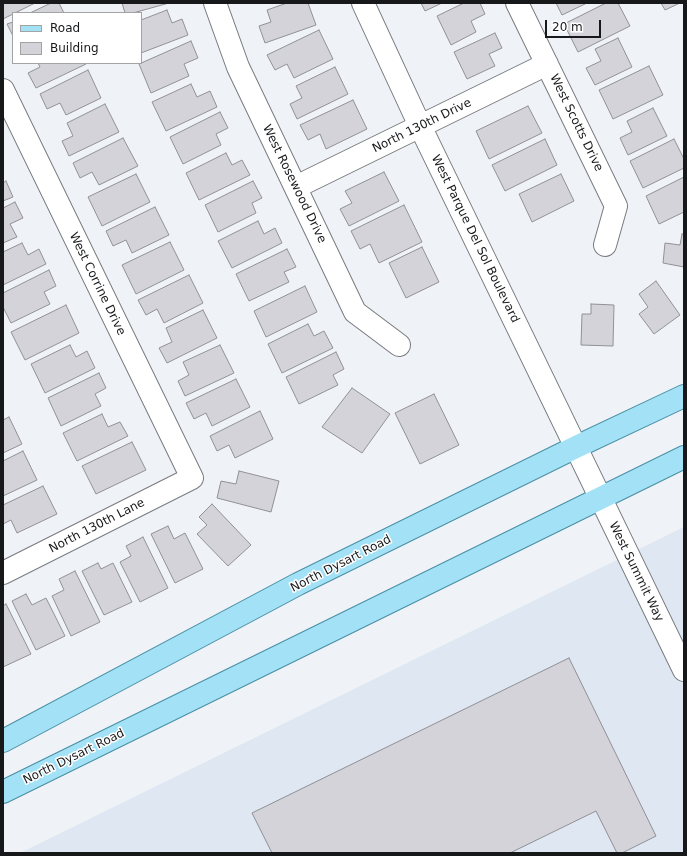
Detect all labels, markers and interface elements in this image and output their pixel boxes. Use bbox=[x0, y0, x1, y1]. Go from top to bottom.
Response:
legend bbox=[12, 12, 142, 64]
scale bar bbox=[547, 12, 603, 38]
text: 20 m bbox=[552, 20, 583, 34]
text: Road bbox=[50, 21, 80, 35]
text: Building bbox=[50, 41, 99, 55]
street label: West Scotts Drive bbox=[546, 72, 606, 174]
street label: North 130th Drive bbox=[370, 96, 474, 156]
street label: West Rosewood Drive bbox=[259, 122, 329, 246]
street label: West Parque Del Sol Boulevard bbox=[428, 153, 522, 325]
street label: West Corrine Drive bbox=[66, 230, 128, 338]
street label: North 130th Lane bbox=[47, 496, 147, 556]
street label: West Summit Way bbox=[606, 520, 666, 624]
street label: North Dysart Road bbox=[288, 532, 394, 596]
street label: North Dysart Road bbox=[21, 726, 127, 788]

